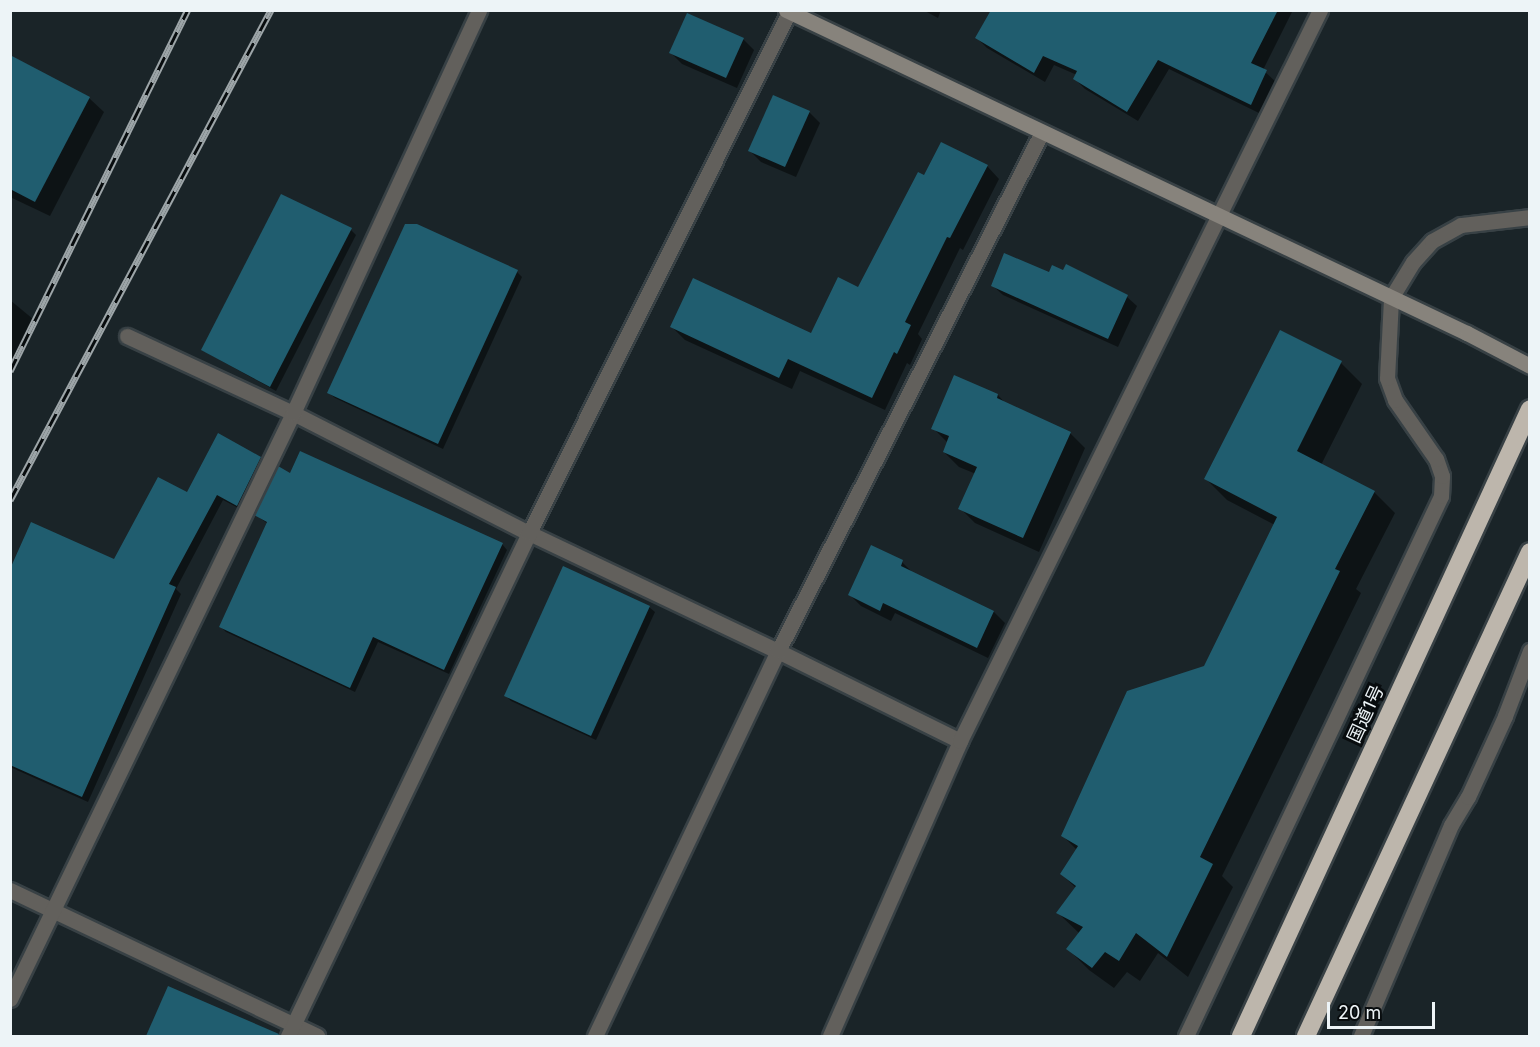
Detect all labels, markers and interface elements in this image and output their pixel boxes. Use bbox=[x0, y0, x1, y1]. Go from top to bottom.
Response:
street label: 国道1号 bbox=[1343, 682, 1389, 746]
scale bar bbox=[1330, 990, 1438, 1028]
text: 20 m bbox=[1338, 1002, 1381, 1023]

